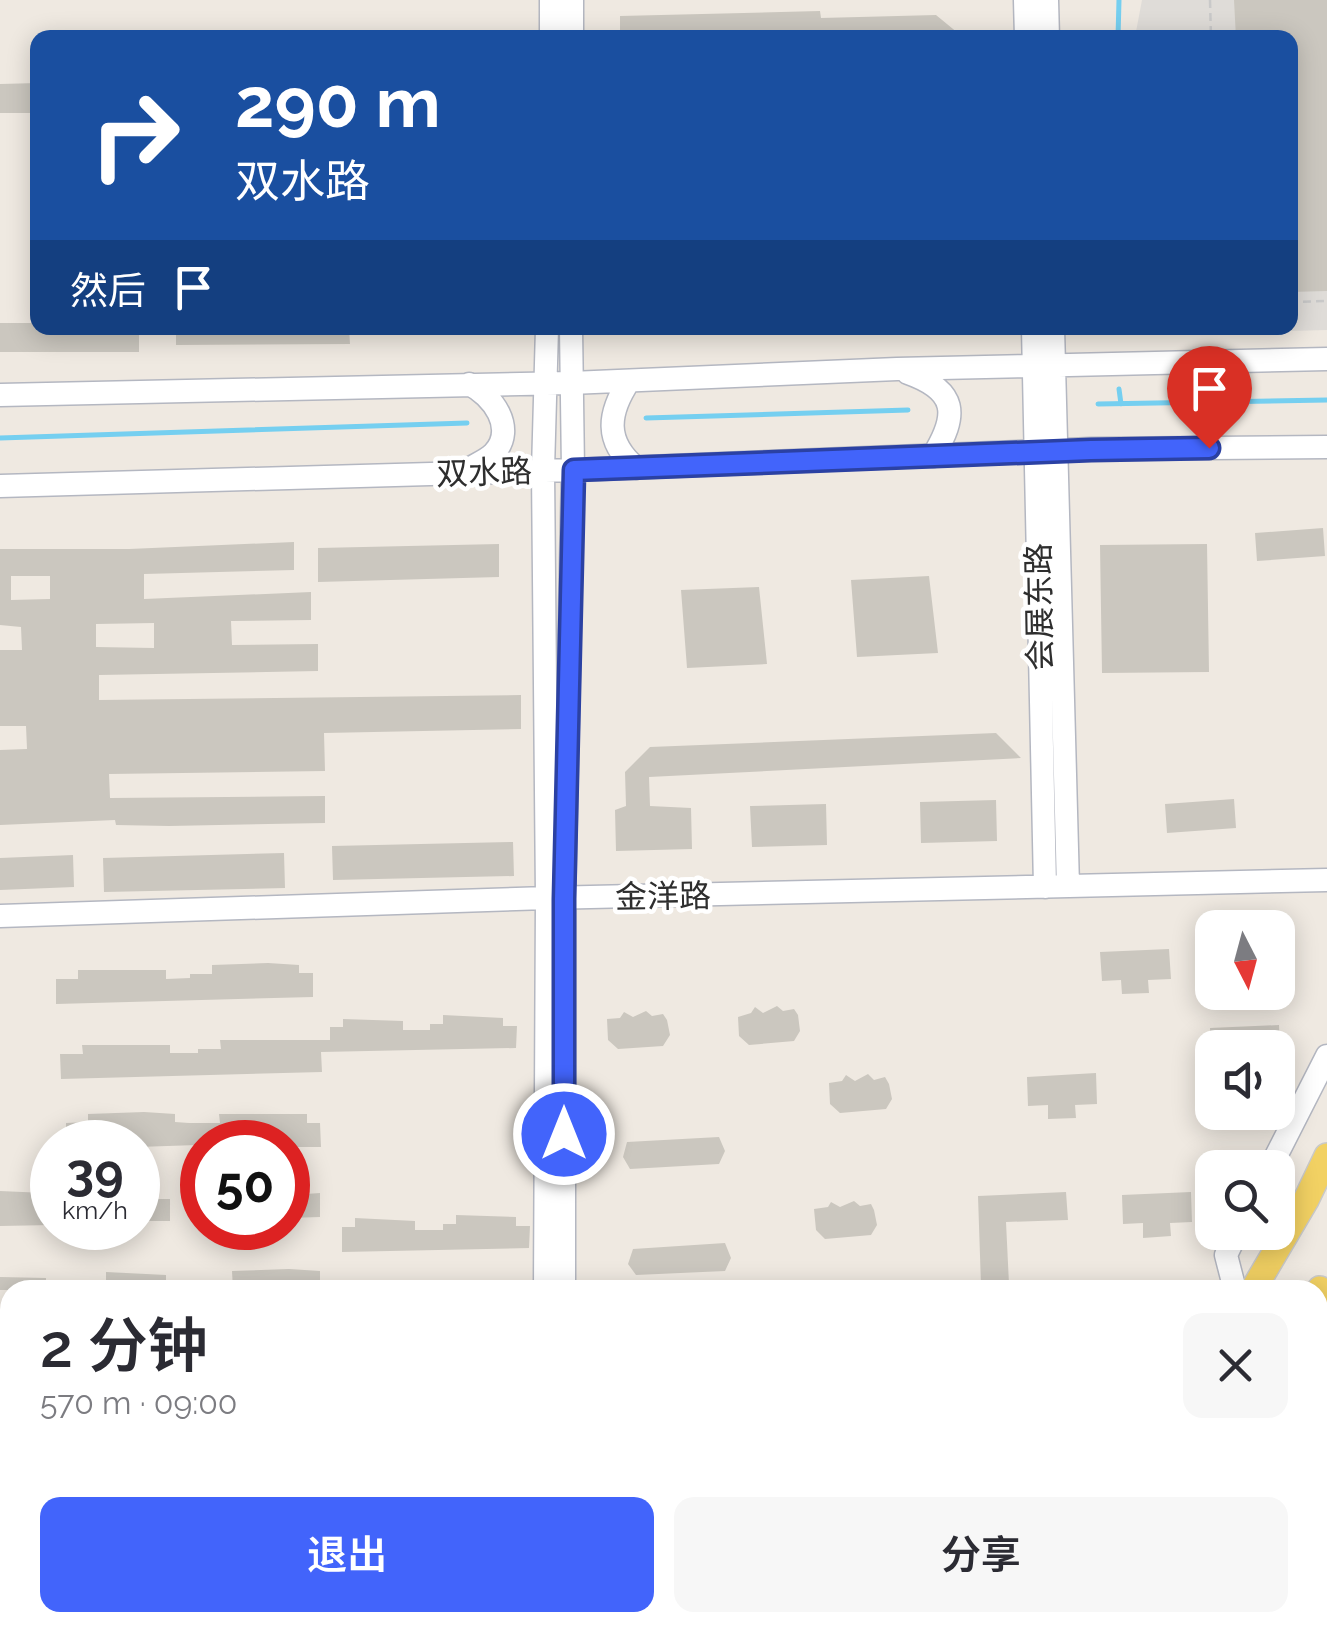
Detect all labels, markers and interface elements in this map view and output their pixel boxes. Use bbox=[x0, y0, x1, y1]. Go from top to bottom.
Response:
text: 290 m bbox=[235, 61, 441, 143]
icon: right bbox=[70, 70, 200, 200]
text: 双水路 bbox=[235, 155, 370, 208]
icon: arrive bbox=[166, 260, 221, 315]
text: 然后 bbox=[70, 268, 146, 313]
pin bbox=[1167, 346, 1252, 449]
icon: arrive bbox=[1182, 361, 1237, 416]
street label: 双水路 bbox=[435, 452, 533, 492]
street label: 会展东路 bbox=[1019, 543, 1059, 671]
street label: 金洋路 bbox=[615, 877, 711, 915]
north arrow bbox=[1195, 910, 1295, 1010]
map controls bbox=[1195, 910, 1295, 1250]
button: sound bbox=[1195, 1030, 1295, 1130]
position arrow bbox=[512, 1082, 616, 1186]
speed limit sign: 50 bbox=[180, 1120, 310, 1250]
text: 39 bbox=[66, 1143, 124, 1202]
button: search bbox=[1195, 1150, 1295, 1250]
text: km/h bbox=[62, 1195, 128, 1225]
text: 2 分钟 bbox=[40, 1311, 208, 1381]
button: close bbox=[1183, 1313, 1288, 1418]
text: 570 m · 09:00 bbox=[40, 1384, 237, 1421]
button: 退出 bbox=[40, 1497, 654, 1612]
button: 分享 bbox=[674, 1497, 1288, 1612]

